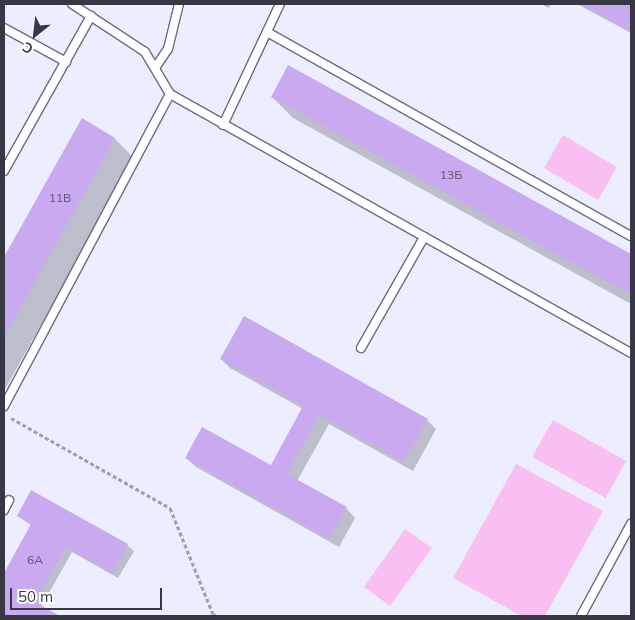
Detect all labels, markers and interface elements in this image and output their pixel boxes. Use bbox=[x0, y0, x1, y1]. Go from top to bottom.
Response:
north arrow bbox=[10, 10, 60, 60]
text: С bbox=[19, 38, 36, 58]
house number: 13Б bbox=[440, 168, 462, 182]
house number: 11В bbox=[49, 191, 71, 205]
house number: 6А bbox=[27, 553, 43, 567]
scale bar bbox=[12, 578, 165, 610]
text: 50 m bbox=[18, 587, 53, 606]

